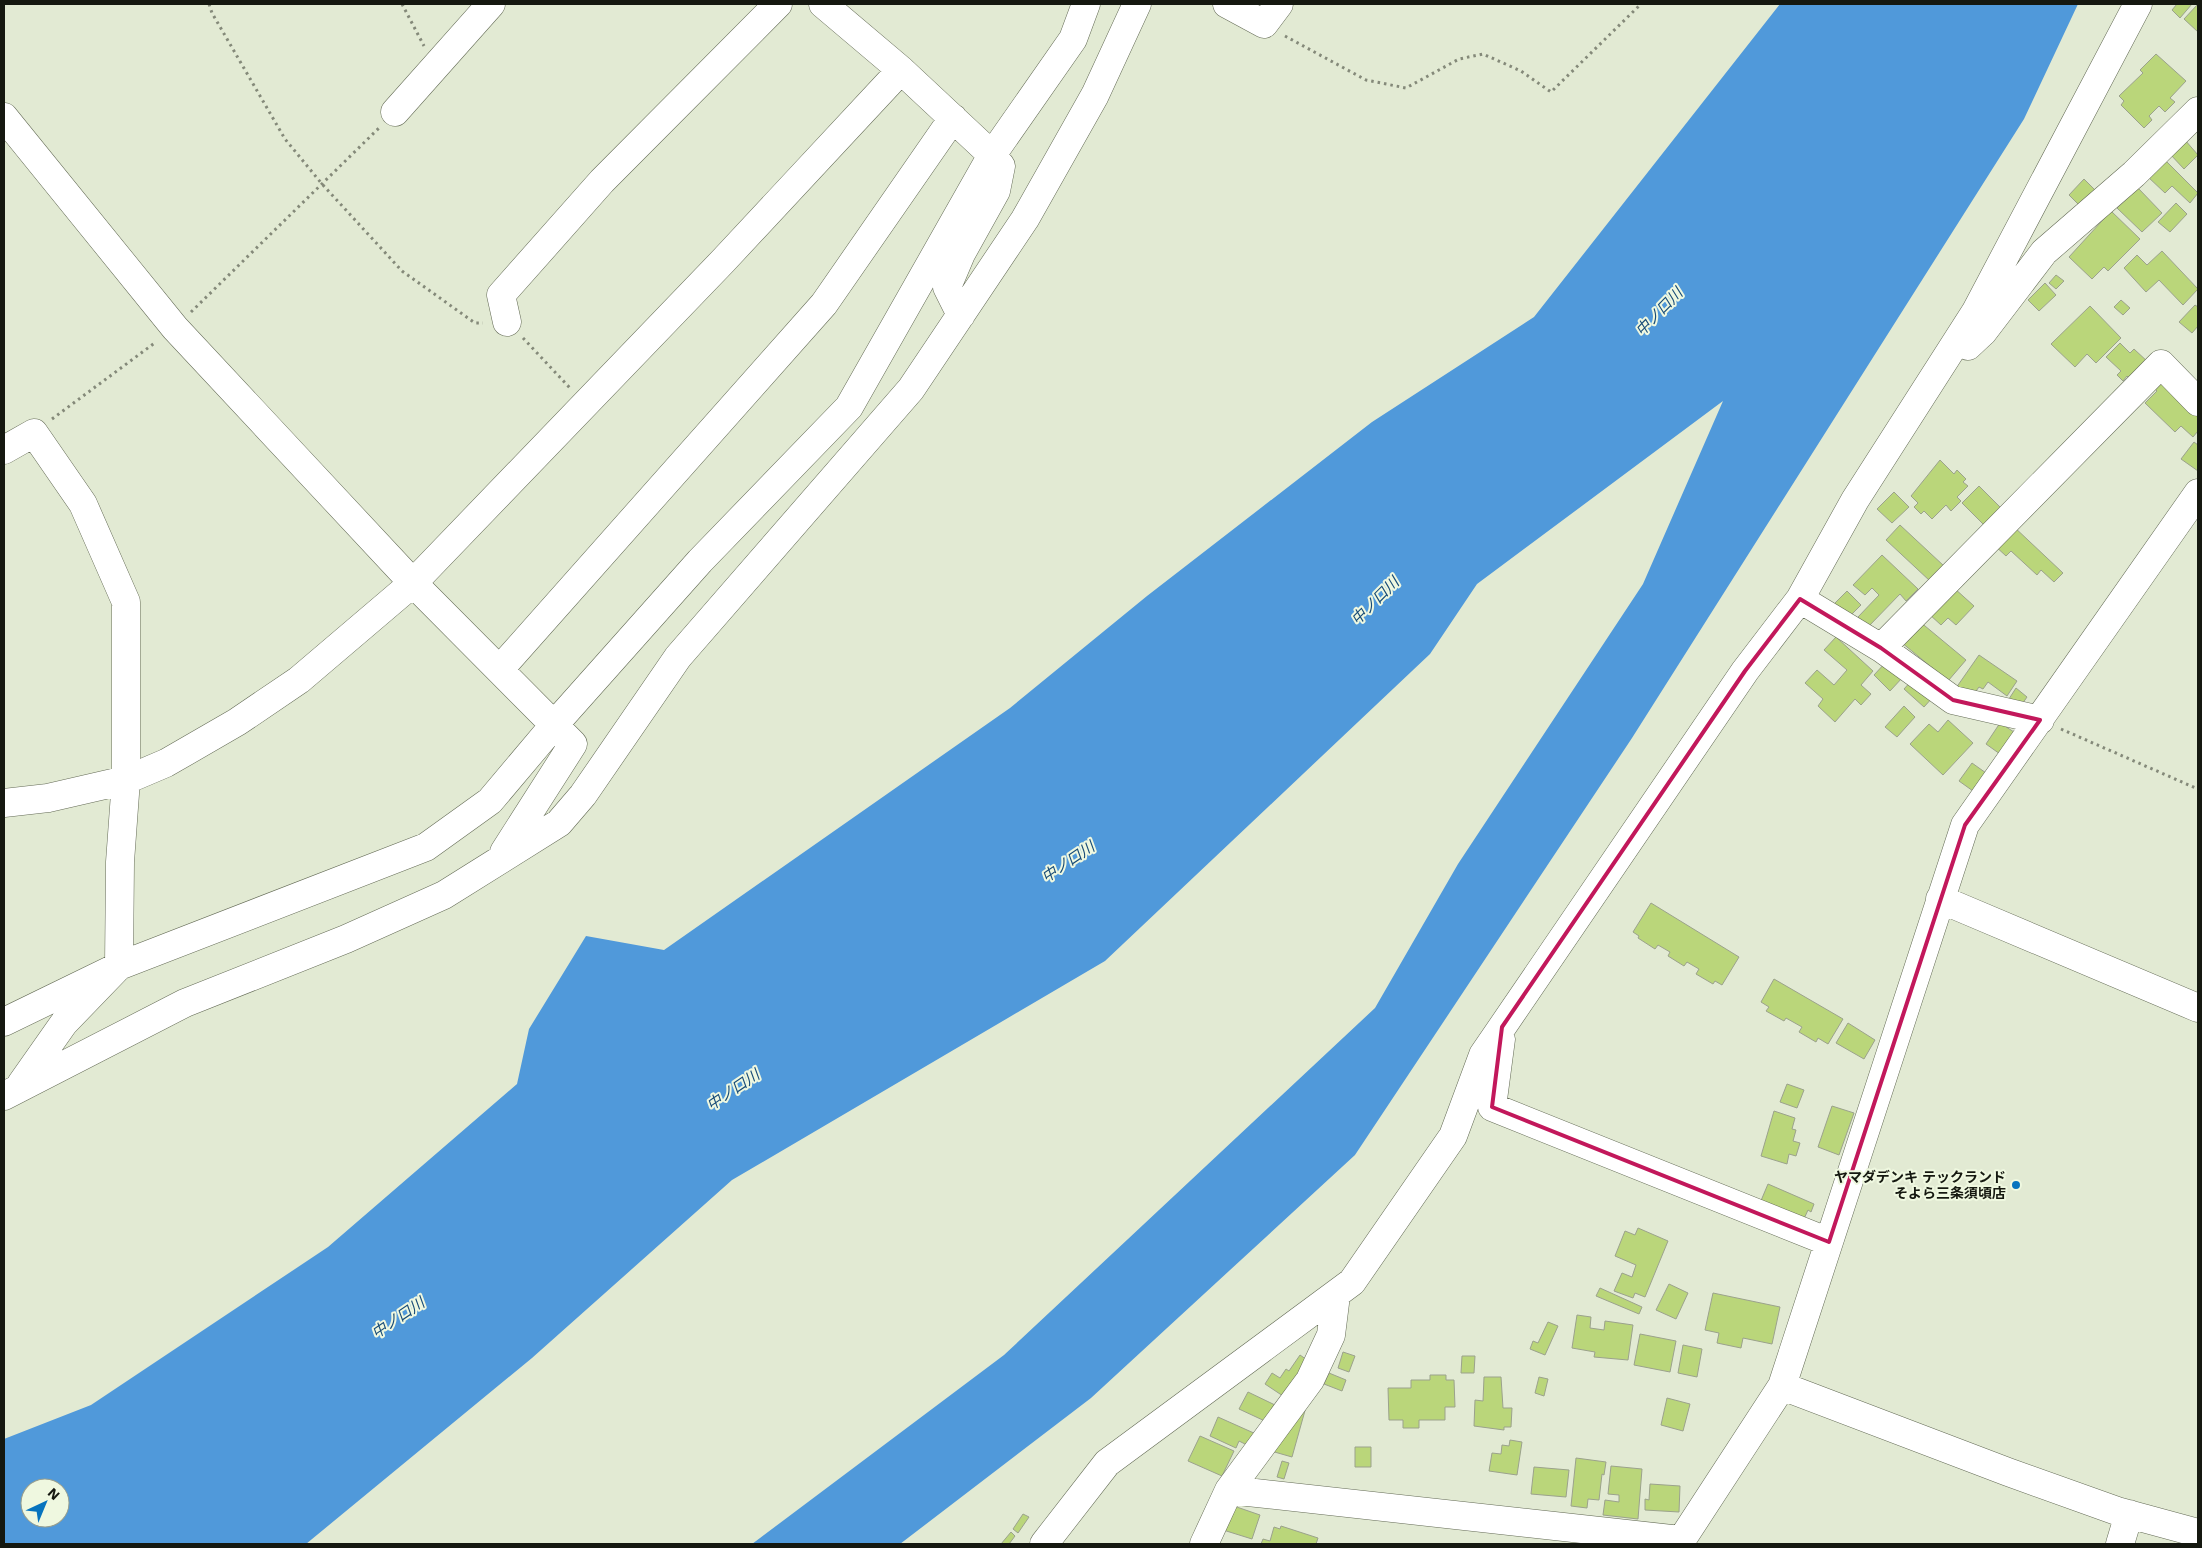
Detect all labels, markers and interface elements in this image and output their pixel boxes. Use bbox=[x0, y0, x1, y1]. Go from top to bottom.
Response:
water label: 中ノ口川 bbox=[1632, 283, 1688, 340]
water label: 中ノ口川 bbox=[1347, 572, 1404, 629]
water label: 中ノ口川 bbox=[1038, 837, 1100, 886]
water label: 中ノ口川 bbox=[703, 1065, 765, 1114]
place label: ヤマダデンキ テックランド そよら三条須頃店 bbox=[1834, 1169, 2006, 1201]
marker: ヤマダデンキ テックランド そよら三条須頃店 bbox=[2010, 1179, 2022, 1191]
water label: 中ノ口川 bbox=[368, 1293, 430, 1342]
north arrow bbox=[20, 1478, 70, 1528]
text: N bbox=[45, 1484, 63, 1503]

